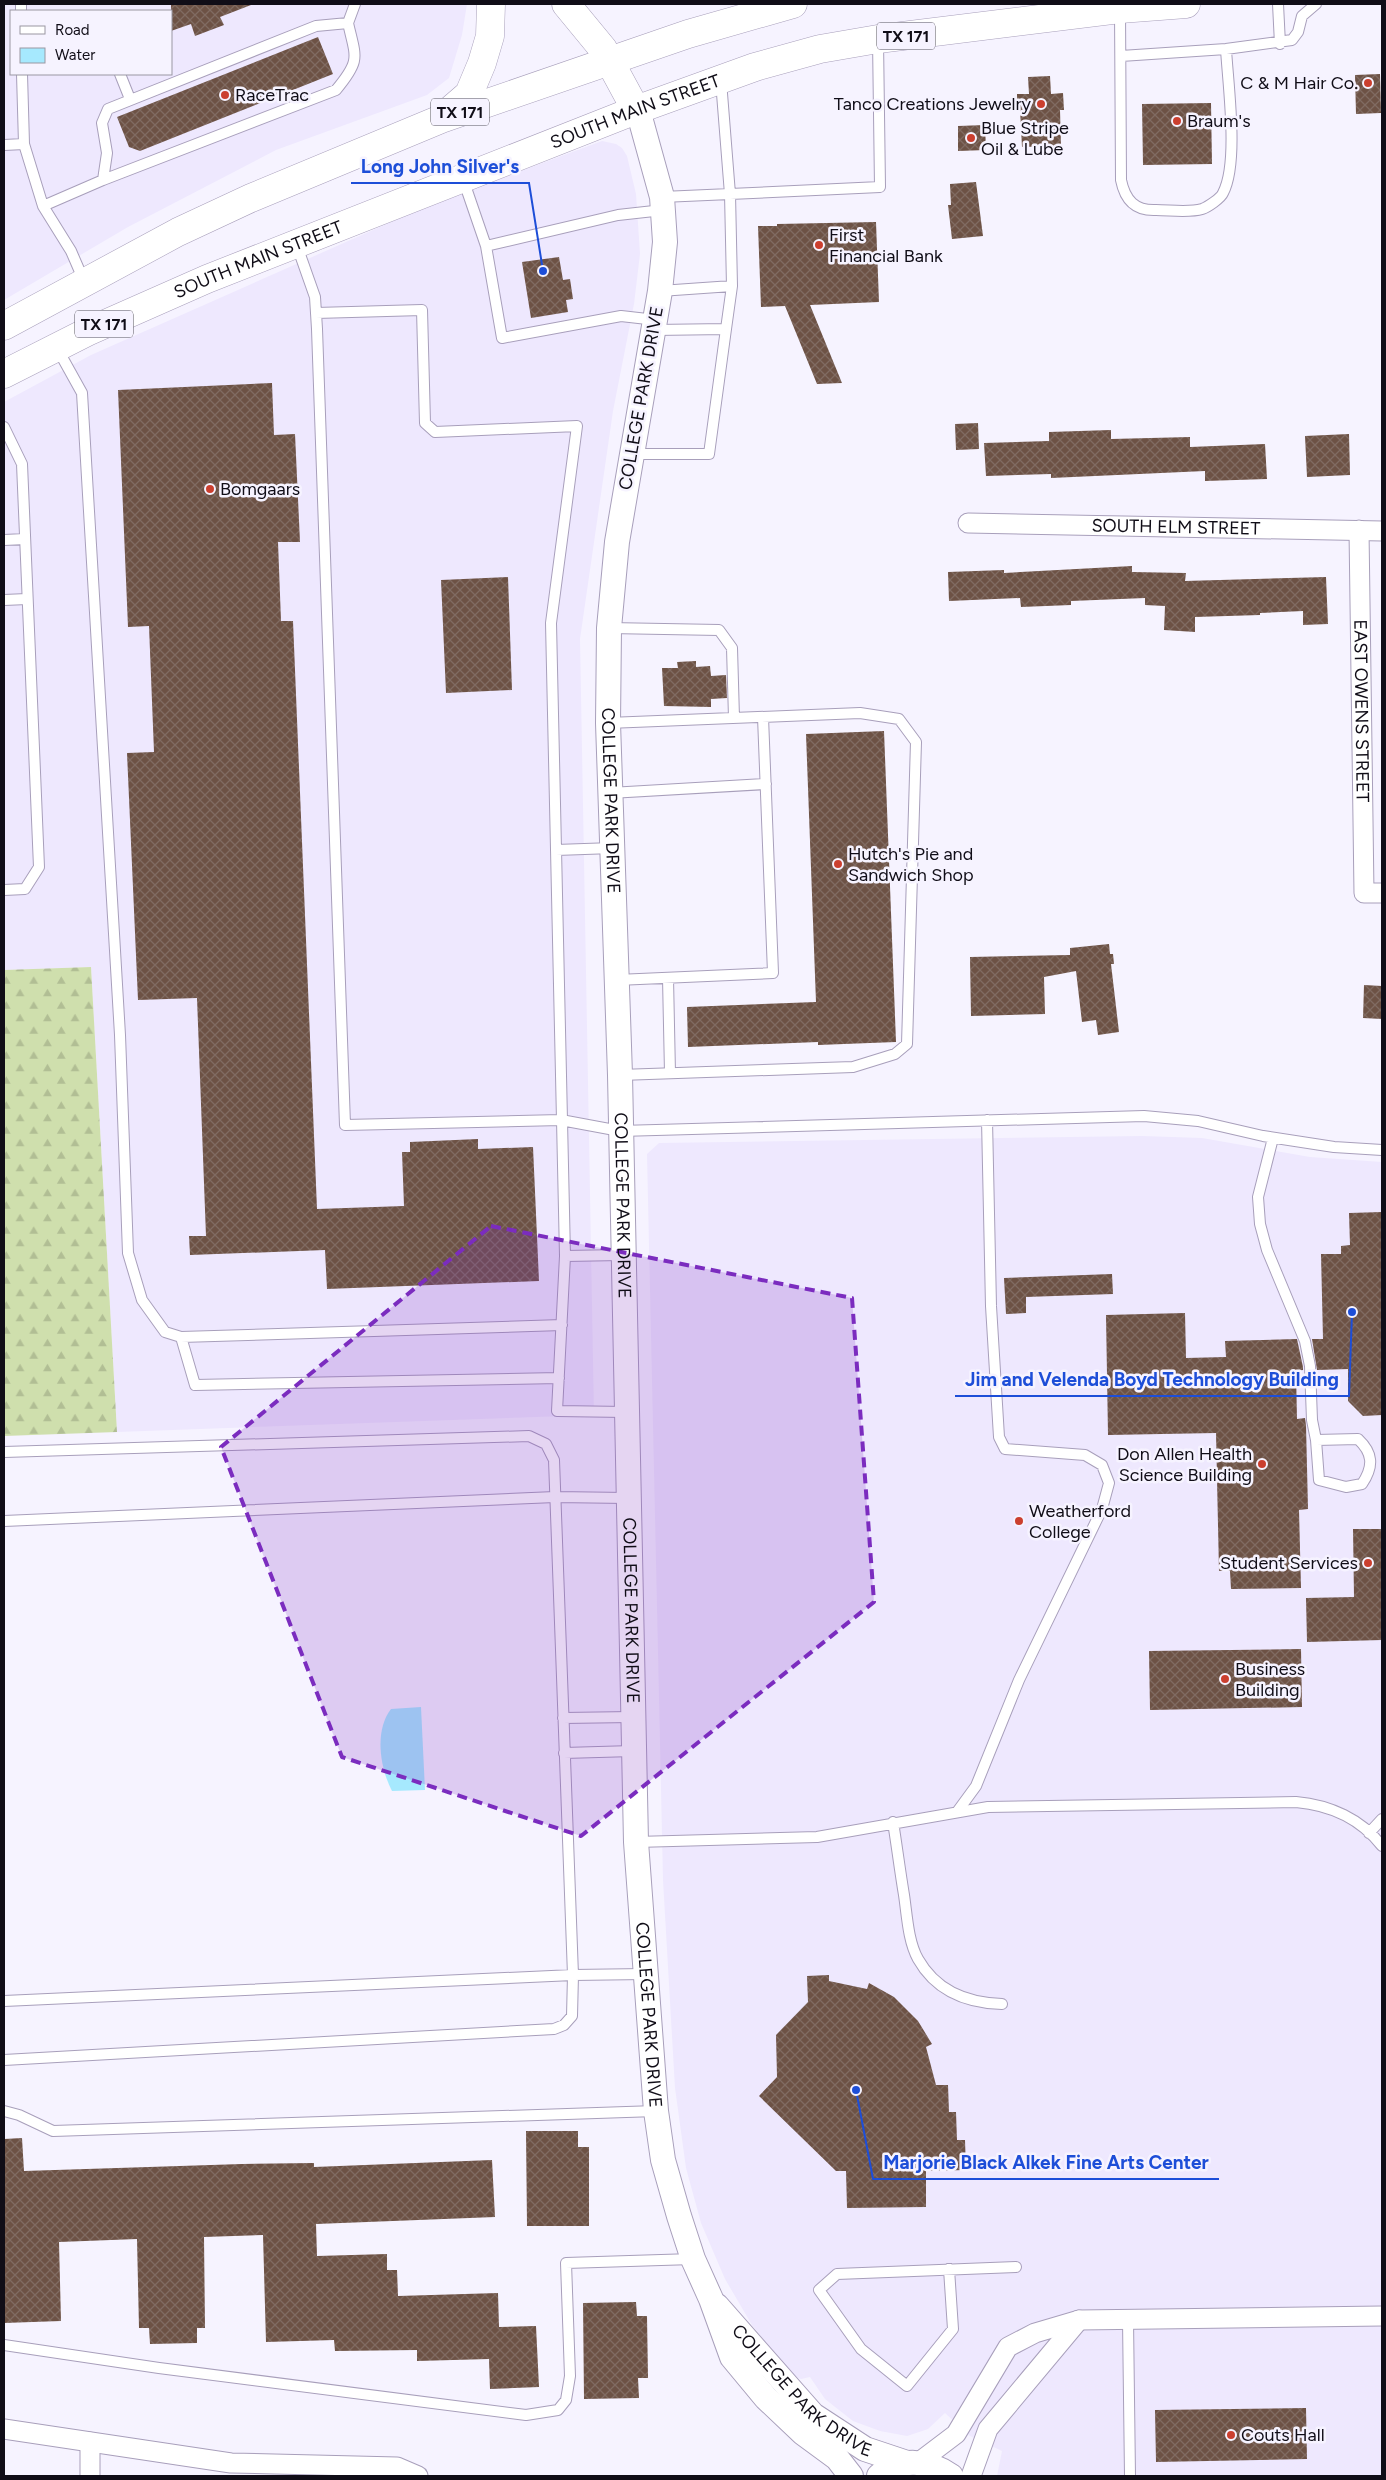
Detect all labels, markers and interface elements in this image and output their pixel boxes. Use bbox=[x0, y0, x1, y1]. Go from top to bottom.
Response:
legend bbox=[10, 10, 172, 75]
text: Road bbox=[55, 21, 90, 39]
road number: TX 171 bbox=[877, 22, 935, 50]
text: Water bbox=[55, 46, 95, 64]
street label: SOUTH MAIN STREET bbox=[547, 70, 723, 154]
place label: C & M Hair Co. bbox=[1240, 72, 1358, 94]
marker: C & M Hair Co. bbox=[1362, 77, 1374, 89]
place label: RaceTrac bbox=[235, 84, 309, 106]
marker: RaceTrac bbox=[219, 89, 231, 101]
place label: Tanco Creations Jewelry bbox=[834, 93, 1032, 115]
road number: TX 171 bbox=[431, 98, 489, 125]
marker: Tanco Creations Jewelry bbox=[1035, 98, 1047, 110]
place label: Braum's bbox=[1187, 110, 1251, 132]
marker: Braum's bbox=[1171, 115, 1183, 127]
place label: Blue Stripe Oil & Lube bbox=[981, 117, 1069, 160]
marker: Blue Stripe Oil & Lube bbox=[965, 132, 977, 144]
callout: Long John Silver's bbox=[351, 149, 529, 183]
text: Long John Silver's bbox=[361, 155, 519, 178]
street label: SOUTH MAIN STREET bbox=[170, 216, 346, 303]
place label: First Financial Bank bbox=[829, 224, 943, 267]
marker: First Financial Bank bbox=[813, 239, 825, 251]
street label: COLLEGE PARK DRIVE bbox=[614, 304, 668, 492]
road number: TX 171 bbox=[75, 310, 133, 338]
place label: Bomgaars bbox=[220, 478, 300, 500]
marker: Bomgaars bbox=[204, 483, 216, 495]
street label: SOUTH ELM STREET bbox=[1091, 514, 1261, 540]
street label: EAST OWENS STREET bbox=[1349, 619, 1374, 803]
street label: COLLEGE PARK DRIVE bbox=[597, 707, 625, 894]
place label: Hutch's Pie and Sandwich Shop bbox=[848, 843, 974, 886]
marker: Hutch's Pie and Sandwich Shop bbox=[832, 858, 844, 870]
street label: COLLEGE PARK DRIVE bbox=[610, 1112, 636, 1299]
callout: Jim and Velenda Boyd Technology Building bbox=[955, 1362, 1349, 1396]
text: Jim and Velenda Boyd Technology Building bbox=[965, 1368, 1339, 1391]
place label: Don Allen Health Science Building bbox=[1117, 1443, 1252, 1486]
marker: Don Allen Health Science Building bbox=[1256, 1458, 1268, 1470]
place label: Weatherford College bbox=[1029, 1500, 1131, 1543]
marker: Weatherford College bbox=[1013, 1515, 1025, 1527]
street label: COLLEGE PARK DRIVE bbox=[618, 1517, 644, 1704]
place label: Student Services bbox=[1220, 1552, 1358, 1574]
marker: Student Services bbox=[1362, 1557, 1374, 1569]
place label: Business Building bbox=[1235, 1658, 1305, 1701]
marker: Business Building bbox=[1219, 1673, 1231, 1685]
street label: COLLEGE PARK DRIVE bbox=[631, 1921, 667, 2108]
callout: Marjorie Black Alkek Fine Arts Center bbox=[873, 2145, 1219, 2179]
text: Marjorie Black Alkek Fine Arts Center bbox=[883, 2151, 1209, 2174]
street label: COLLEGE PARK DRIVE bbox=[727, 2320, 875, 2462]
place label: Couts Hall bbox=[1241, 2424, 1325, 2446]
marker: Couts Hall bbox=[1225, 2429, 1237, 2441]

